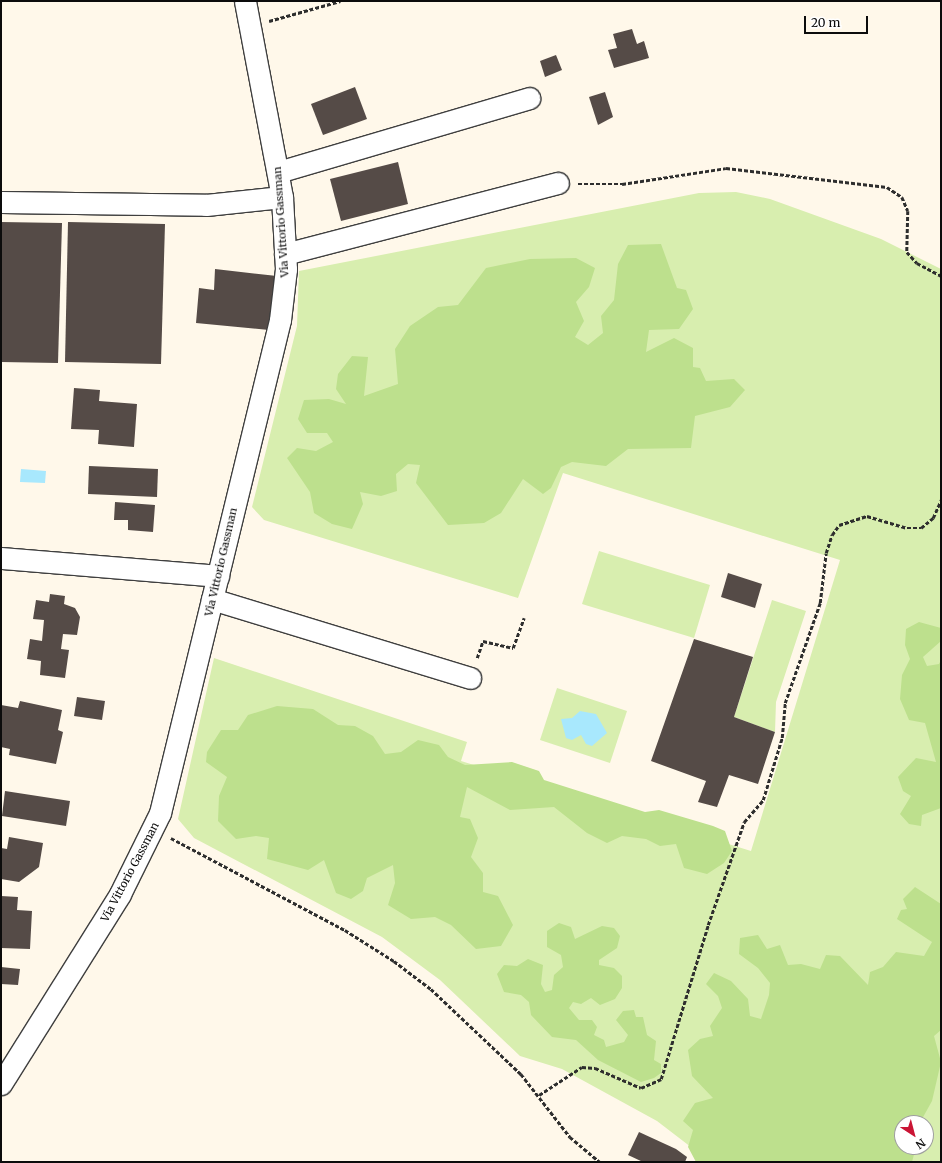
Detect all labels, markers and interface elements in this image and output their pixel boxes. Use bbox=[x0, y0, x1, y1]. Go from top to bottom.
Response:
scale bar bbox=[806, 8, 870, 34]
text: 20 m bbox=[811, 15, 840, 30]
street label: Via Vittorio Gassman bbox=[271, 166, 291, 278]
street label: Via Vittorio Gassman bbox=[202, 506, 240, 618]
street label: Via Vittorio Gassman bbox=[98, 820, 162, 924]
north arrow bbox=[894, 1115, 934, 1155]
text: N bbox=[913, 1136, 928, 1152]

